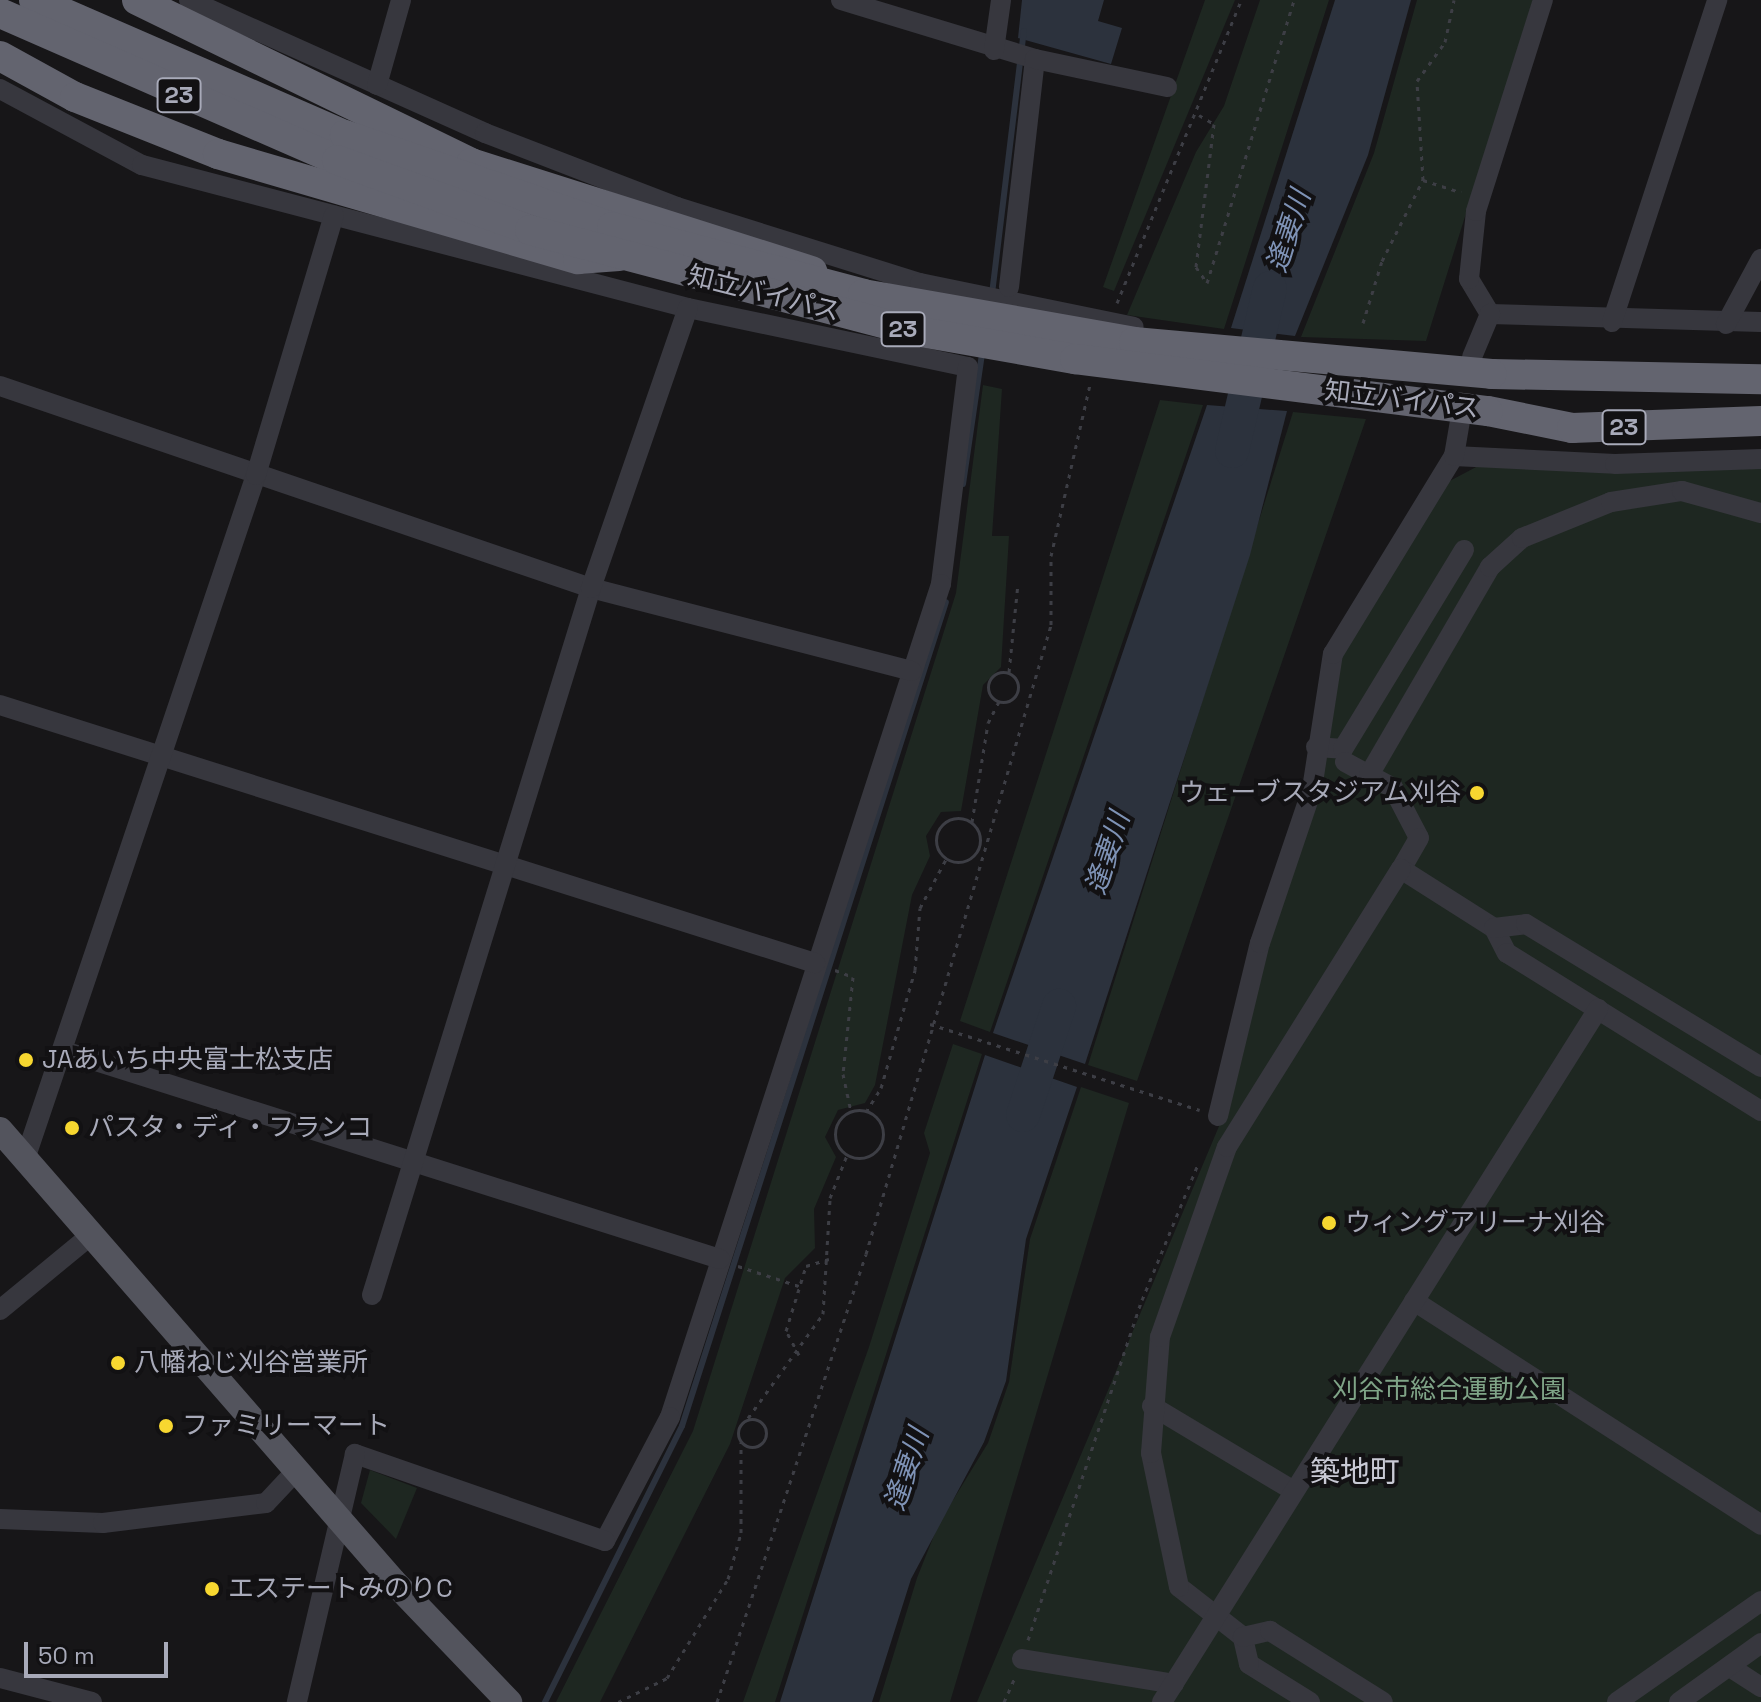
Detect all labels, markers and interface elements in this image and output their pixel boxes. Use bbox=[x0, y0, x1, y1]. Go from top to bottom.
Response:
road number: 23 bbox=[155, 75, 203, 115]
water label: 逢妻川 bbox=[1259, 186, 1317, 276]
street label: 知立バイパス bbox=[685, 260, 843, 328]
road number: 23 bbox=[879, 309, 927, 349]
street label: 知立バイパス bbox=[1323, 375, 1481, 425]
road number: 23 bbox=[1600, 407, 1648, 447]
place label: ウェーブスタジアム刈谷 bbox=[1175, 777, 1461, 809]
marker: ウェーブスタジアム刈谷 bbox=[1468, 784, 1486, 802]
water label: 逢妻川 bbox=[1078, 808, 1136, 898]
place label: JAあいち中央富士松支店 bbox=[42, 1044, 333, 1076]
marker: JAあいち中央富士松支店 bbox=[17, 1051, 35, 1069]
place label: パスタ・ディ・フランコ bbox=[88, 1112, 374, 1144]
marker: パスタ・ディ・フランコ bbox=[63, 1119, 81, 1137]
place label: ウィングアリーナ刈谷 bbox=[1345, 1207, 1605, 1239]
marker: ウィングアリーナ刈谷 bbox=[1320, 1214, 1338, 1232]
place label: 八幡ねじ刈谷営業所 bbox=[134, 1347, 368, 1379]
marker: 八幡ねじ刈谷営業所 bbox=[109, 1354, 127, 1372]
park label: 刈谷市総合運動公園 bbox=[1332, 1374, 1566, 1406]
place label: ファミリーマート bbox=[182, 1410, 390, 1442]
marker: ファミリーマート bbox=[157, 1417, 175, 1435]
water label: 逢妻川 bbox=[877, 1424, 935, 1514]
district label: 築地町 bbox=[1310, 1454, 1400, 1490]
place label: エステートみのりC bbox=[228, 1573, 453, 1605]
marker: エステートみのりC bbox=[203, 1580, 221, 1598]
scale bar bbox=[28, 1626, 172, 1676]
text: 50 m bbox=[38, 1640, 95, 1671]

